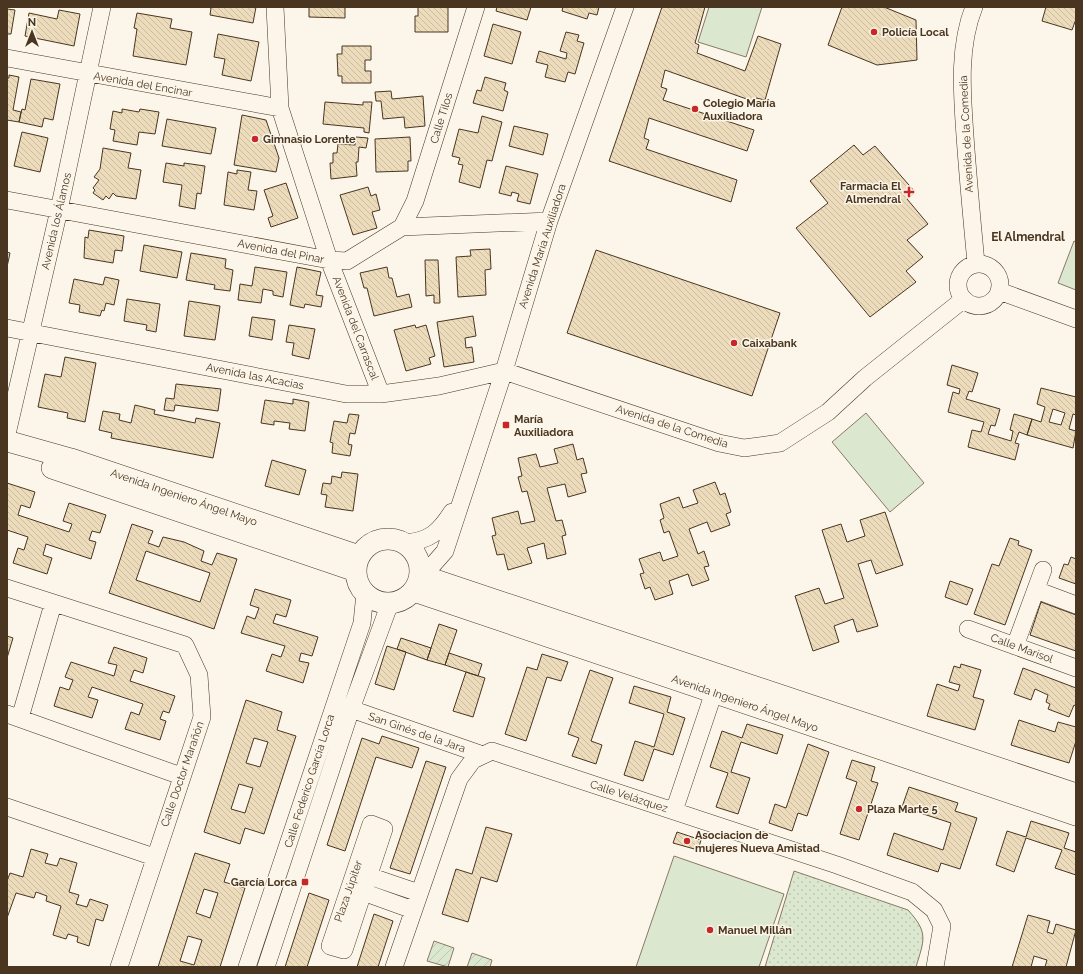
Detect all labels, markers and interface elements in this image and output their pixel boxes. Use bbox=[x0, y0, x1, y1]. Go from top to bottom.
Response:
north arrow bbox=[12, 12, 52, 52]
text: N bbox=[28, 16, 36, 29]
place label: Policía Local bbox=[882, 26, 949, 39]
marker: Policía Local bbox=[869, 27, 879, 37]
street label: Avenida del Encinar bbox=[92, 69, 194, 100]
street label: Avenida de la Comedia bbox=[957, 75, 976, 193]
street label: Calle Tilos bbox=[428, 91, 455, 145]
place label: Colegio María Auxiliadora bbox=[703, 97, 775, 123]
marker: Colegio María Auxiliadora bbox=[690, 104, 700, 114]
place label: Gimnasio Lorente bbox=[263, 133, 356, 146]
marker: Gimnasio Lorente bbox=[250, 134, 260, 144]
street label: Avenida los Álamos bbox=[38, 171, 74, 271]
place label: Farmacia El Almendral bbox=[840, 180, 902, 206]
street label: Avenida María Auxiliadora bbox=[516, 182, 569, 310]
marker: Farmacia El Almendral bbox=[904, 187, 914, 197]
district label: El Almendral bbox=[991, 230, 1065, 244]
street label: Avenida del Pinar bbox=[237, 237, 325, 266]
street label: Avenida del Carrascal bbox=[330, 275, 381, 382]
place label: Caixabank bbox=[742, 337, 798, 350]
marker: Caixabank bbox=[729, 338, 739, 348]
street label: Avenida las Acacias bbox=[205, 361, 305, 392]
street label: Avenida de la Comedia bbox=[614, 402, 730, 451]
place label: María Auxiliadora bbox=[514, 413, 574, 439]
marker: María Auxiliadora bbox=[501, 420, 511, 430]
street label: Avenida Ingeniero Ángel Mayo bbox=[109, 465, 260, 529]
street label: Calle Marisol bbox=[989, 631, 1055, 666]
street label: Avenida Ingeniero Ángel Mayo bbox=[670, 671, 821, 735]
street label: San Ginés de la Jara bbox=[367, 710, 467, 755]
street label: Calle Federico García Lorca bbox=[282, 713, 337, 850]
street label: Calle Doctor Marañón bbox=[158, 720, 207, 829]
street label: Calle Velázquez bbox=[588, 778, 670, 815]
place label: Plaza Marte 5 bbox=[867, 803, 938, 816]
marker: Plaza Marte 5 bbox=[854, 804, 864, 814]
place label: Asociacion de mujeres Nueva Amistad bbox=[695, 829, 820, 855]
marker: Asociacion de mujeres Nueva Amistad bbox=[682, 836, 692, 846]
street label: Plaza Júpiter bbox=[332, 858, 365, 924]
place label: García Lorca bbox=[231, 876, 297, 889]
marker: García Lorca bbox=[300, 877, 310, 887]
place label: Manuel Millán bbox=[718, 924, 792, 937]
marker: Manuel Millán bbox=[705, 925, 715, 935]

